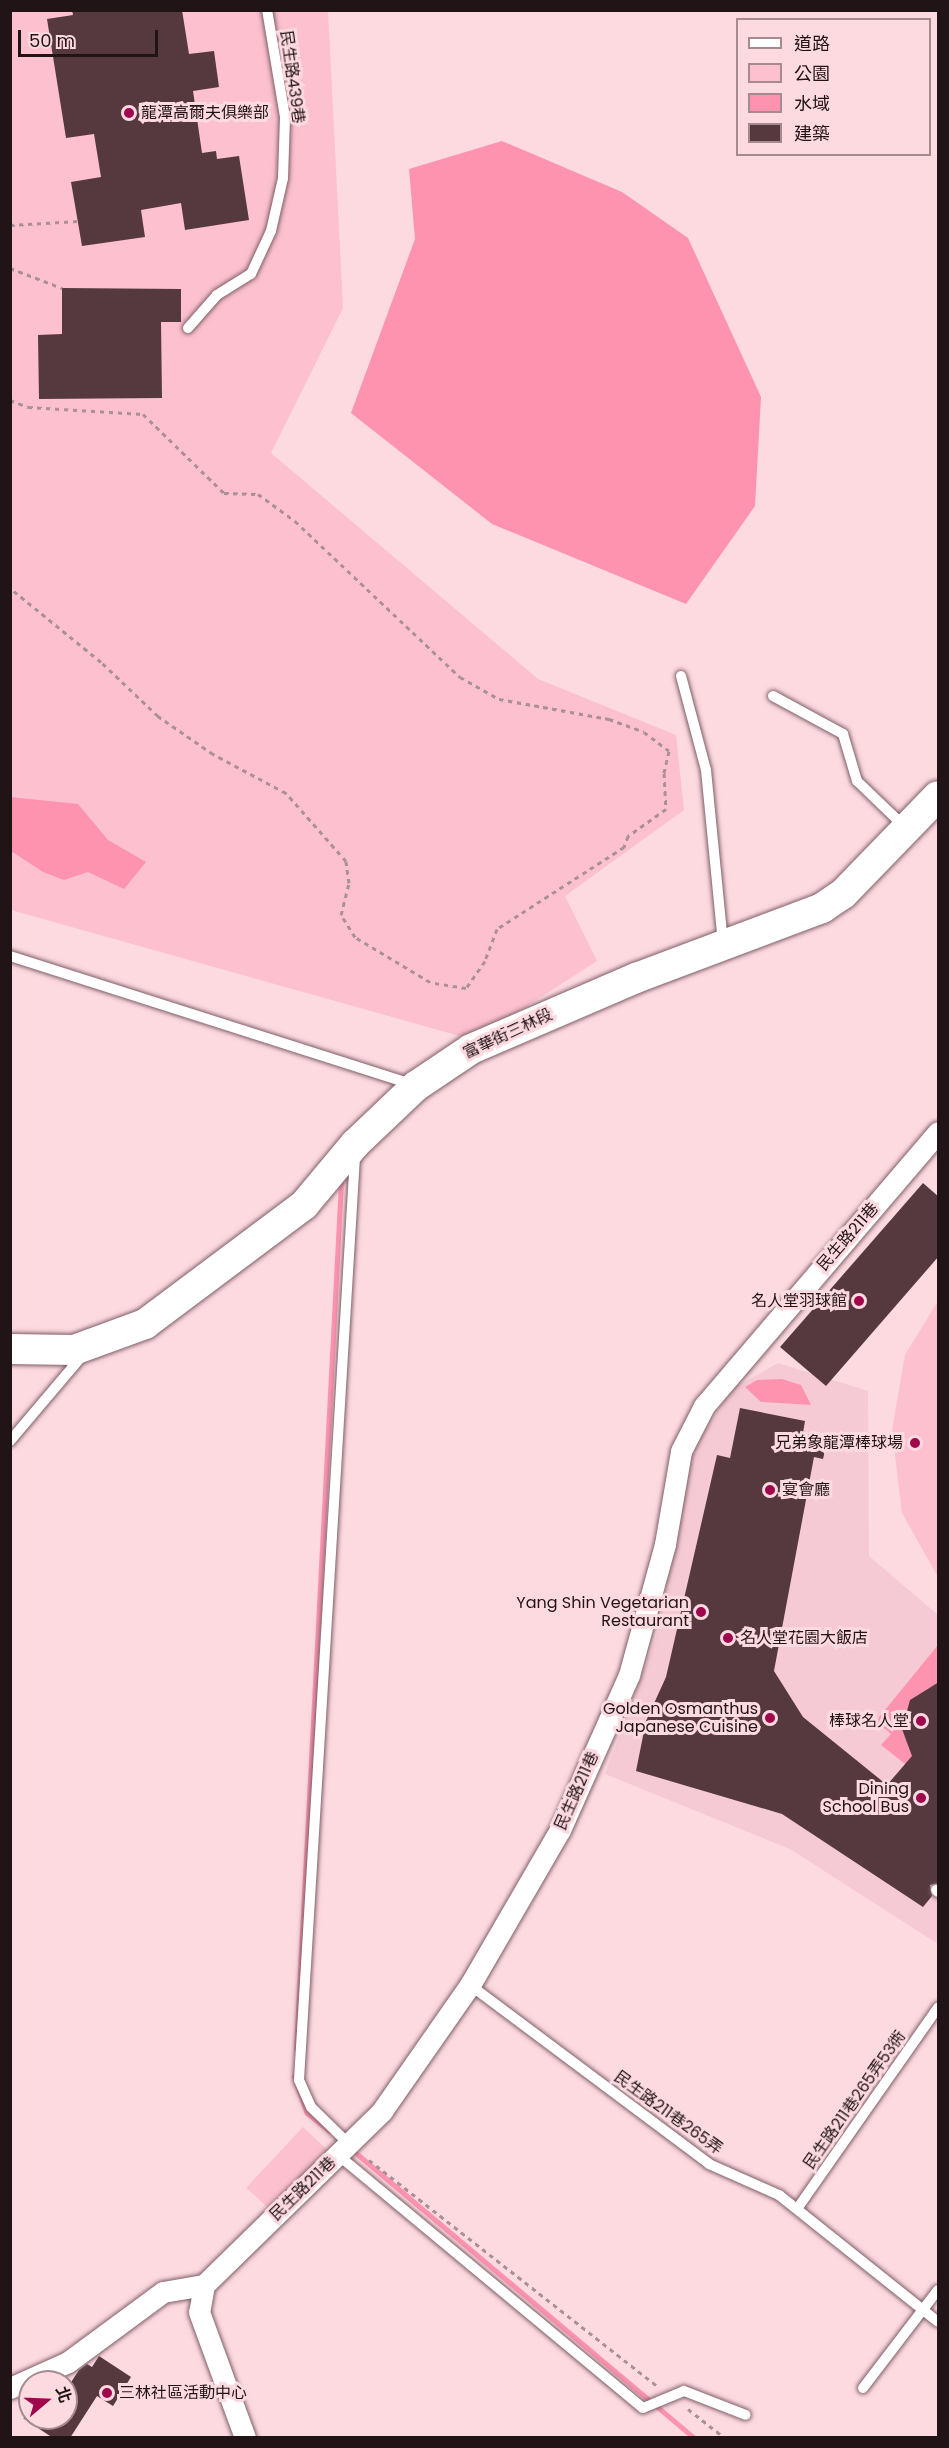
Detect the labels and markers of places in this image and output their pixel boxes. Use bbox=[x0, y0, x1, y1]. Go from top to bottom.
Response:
place label: 龍潭高爾夫俱樂部 bbox=[141, 103, 269, 123]
marker: 龍潭高爾夫俱樂部 bbox=[122, 106, 136, 120]
place label: 名人堂羽球館 bbox=[751, 1291, 847, 1311]
marker: 名人堂羽球館 bbox=[852, 1294, 866, 1308]
place label: 兄弟象龍潭棒球場 bbox=[775, 1433, 903, 1453]
marker: 兄弟象龍潭棒球場 bbox=[908, 1436, 922, 1450]
place label: 宴會廳 bbox=[782, 1480, 830, 1500]
marker: 宴會廳 bbox=[763, 1483, 777, 1497]
place label: Yang Shin Vegetarian Restaurant bbox=[516, 1593, 689, 1631]
marker: Yang Shin Vegetarian Restaurant bbox=[694, 1605, 708, 1619]
place label: 名人堂花園大飯店 bbox=[740, 1628, 868, 1648]
marker: 名人堂花園大飯店 bbox=[721, 1631, 735, 1645]
place label: Golden Osmanthus Japanese Cuisine bbox=[603, 1699, 758, 1737]
marker: Golden Osmanthus Japanese Cuisine bbox=[763, 1711, 777, 1725]
place label: 棒球名人堂 bbox=[829, 1711, 909, 1731]
marker: 棒球名人堂 bbox=[914, 1714, 928, 1728]
place label: Dining School Bus bbox=[823, 1779, 909, 1817]
marker: Dining School Bus bbox=[914, 1791, 928, 1805]
place label: 三林社區活動中心 bbox=[119, 2383, 247, 2403]
marker: 三林社區活動中心 bbox=[100, 2386, 114, 2400]

